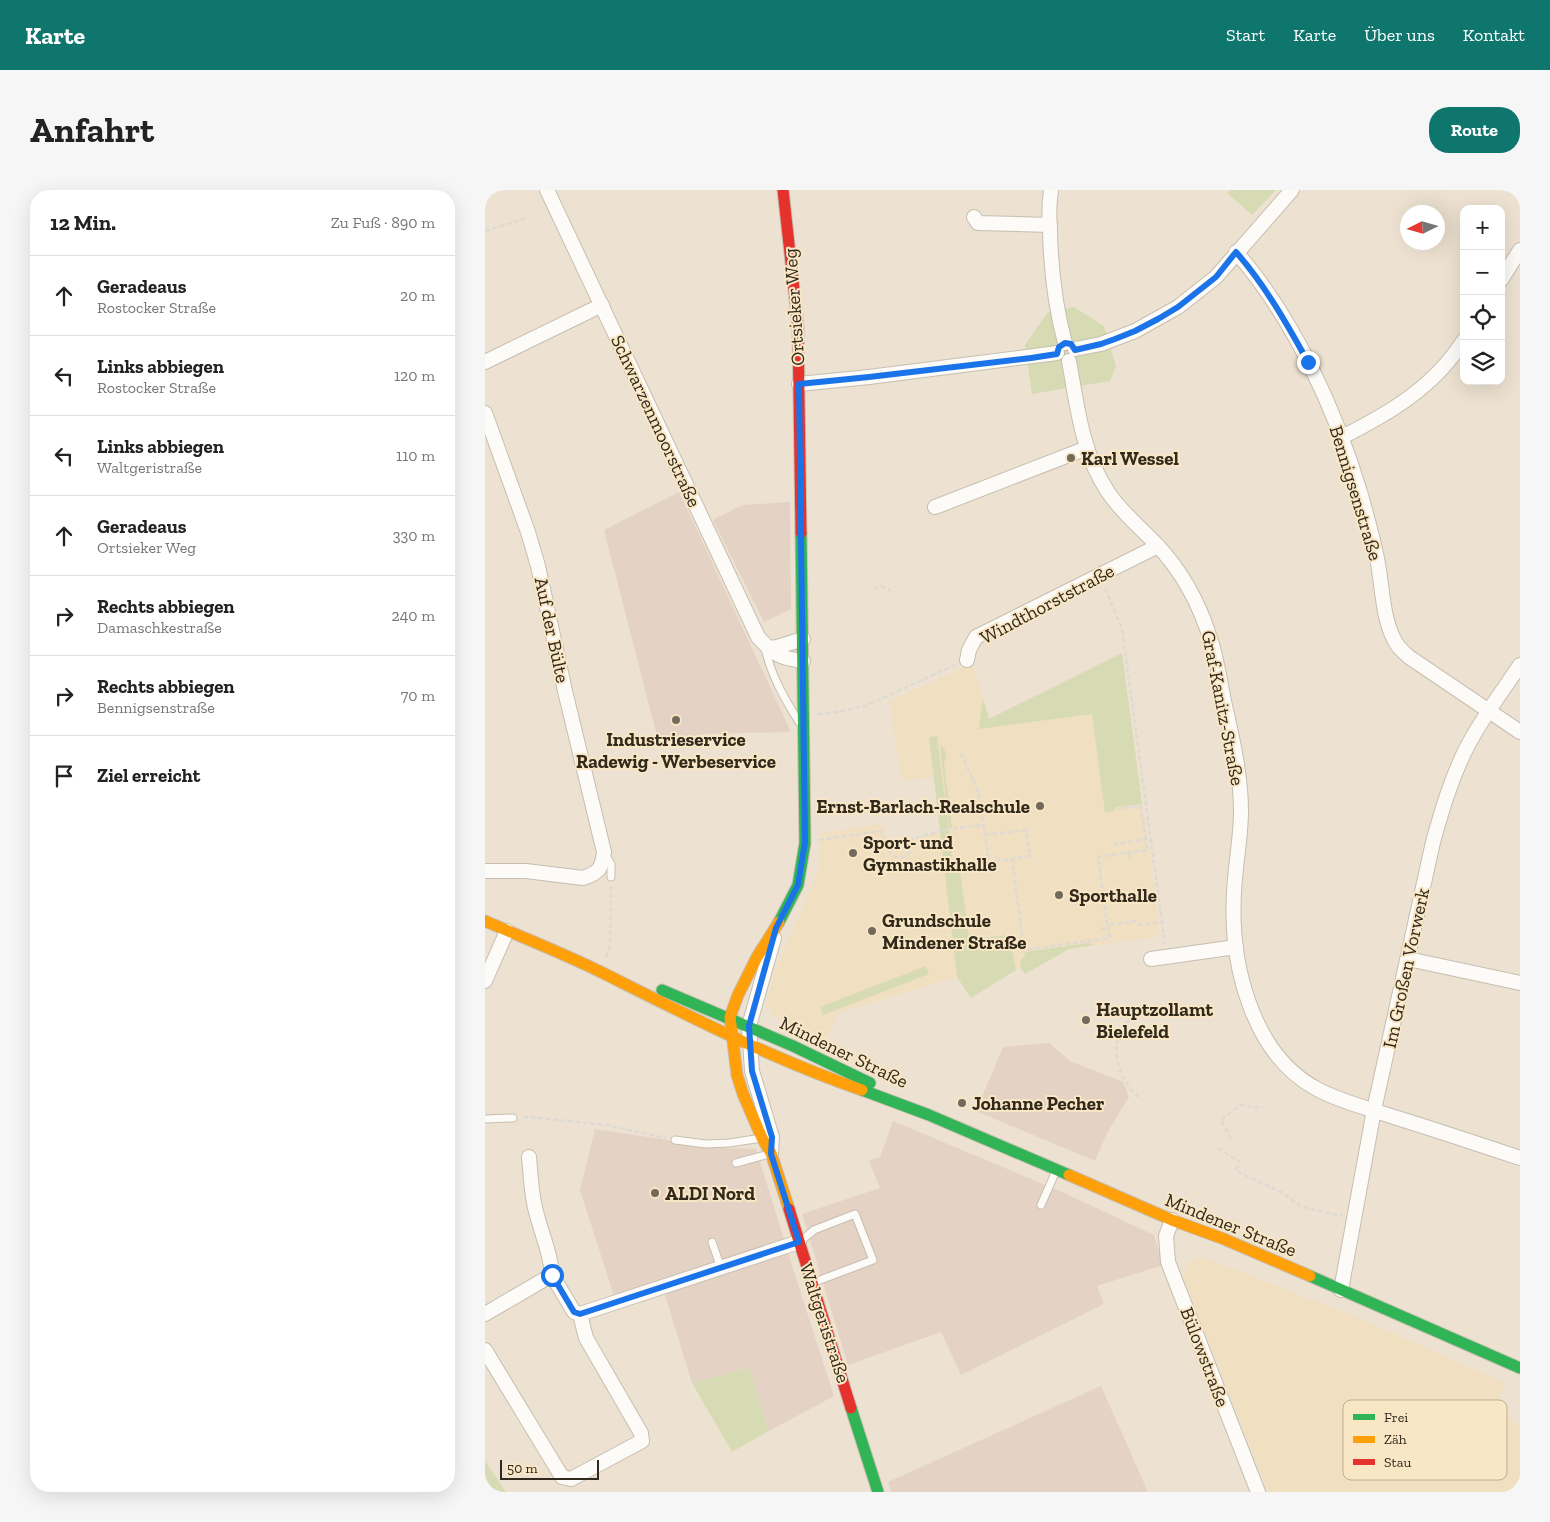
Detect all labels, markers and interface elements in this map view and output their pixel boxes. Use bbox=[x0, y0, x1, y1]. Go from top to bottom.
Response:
text: Karte bbox=[25, 21, 85, 50]
text: Start bbox=[1226, 24, 1265, 46]
text: Karte bbox=[1293, 24, 1336, 46]
text: Über uns bbox=[1364, 24, 1435, 46]
text: Kontakt bbox=[1463, 24, 1525, 46]
button: Route bbox=[1429, 107, 1520, 153]
text: Anfahrt bbox=[30, 109, 154, 151]
north arrow bbox=[1400, 205, 1445, 250]
map controls bbox=[1460, 205, 1505, 385]
button: + bbox=[1460, 205, 1505, 250]
text: 12 Min. bbox=[50, 210, 116, 235]
text: Zu Fuß · 890 m bbox=[331, 213, 435, 232]
street label: Ortsieker Weg bbox=[778, 247, 810, 366]
button: − bbox=[1460, 250, 1505, 295]
text: Geradeaus bbox=[97, 275, 187, 298]
icon: ahead bbox=[50, 282, 78, 310]
text: 20 m bbox=[400, 286, 435, 305]
button: locate bbox=[1460, 295, 1505, 340]
text: Rostocker Straße bbox=[97, 298, 216, 317]
street label: Schwarzenmoorstraße bbox=[606, 331, 706, 511]
button: layers bbox=[1460, 340, 1505, 385]
route end bbox=[1297, 351, 1320, 374]
text: Links abbiegen bbox=[97, 355, 224, 378]
icon: left bbox=[50, 362, 78, 390]
text: 120 m bbox=[394, 366, 435, 385]
text: Rostocker Straße bbox=[97, 378, 216, 397]
street label: Bennigsenstraße bbox=[1325, 423, 1387, 563]
text: Links abbiegen bbox=[97, 435, 224, 458]
icon: left bbox=[50, 442, 78, 470]
text: 110 m bbox=[396, 446, 435, 465]
place label: Karl Wessel bbox=[1081, 447, 1179, 470]
marker: Karl Wessel bbox=[1065, 452, 1077, 464]
text: Waltgeristraße bbox=[97, 458, 202, 477]
text: Geradeaus bbox=[97, 515, 187, 538]
icon: ahead bbox=[50, 522, 78, 550]
text: 330 m bbox=[393, 526, 435, 545]
text: Ortsieker Weg bbox=[97, 538, 196, 557]
street label: Windthorststraße bbox=[976, 559, 1118, 649]
street label: Auf der Bülte bbox=[530, 575, 574, 685]
text: Rechts abbiegen bbox=[97, 595, 235, 618]
icon: right bbox=[50, 602, 78, 630]
text: 240 m bbox=[391, 606, 435, 625]
text: Damaschkestraße bbox=[97, 618, 222, 637]
street label: Graf-Kanitz-Straße bbox=[1197, 629, 1249, 788]
text: Rechts abbiegen bbox=[97, 675, 235, 698]
icon: right bbox=[50, 682, 78, 710]
text: 70 m bbox=[401, 686, 435, 705]
text: Bennigsenstraße bbox=[97, 698, 215, 717]
marker: Industrieservice Radewig - Werbeservice bbox=[670, 714, 682, 726]
place label: Industrieservice Radewig - Werbeservice bbox=[576, 728, 776, 773]
icon: arrive bbox=[50, 762, 78, 790]
text: Ziel erreicht bbox=[97, 764, 200, 787]
place label: Ernst-Barlach-Realschule bbox=[816, 795, 1030, 818]
marker: Ernst-Barlach-Realschule bbox=[1034, 800, 1046, 812]
place label: Sport- und Gymnastikhalle bbox=[863, 831, 997, 876]
marker: Sport- und Gymnastikhalle bbox=[847, 847, 859, 859]
place label: Sporthalle bbox=[1069, 884, 1157, 907]
street label: Im Großen Vorwerk bbox=[1378, 886, 1434, 1050]
marker: Sporthalle bbox=[1053, 889, 1065, 901]
place label: Grundschule Mindener Straße bbox=[882, 909, 1026, 954]
marker: Grundschule Mindener Straße bbox=[866, 925, 878, 937]
place label: Hauptzollamt Bielefeld bbox=[1096, 998, 1214, 1043]
street label: Mindener Straße bbox=[776, 1011, 912, 1093]
marker: Hauptzollamt Bielefeld bbox=[1080, 1014, 1092, 1026]
place label: Johanne Pecher bbox=[972, 1092, 1105, 1115]
marker: Johanne Pecher bbox=[956, 1097, 968, 1109]
place label: ALDI Nord bbox=[665, 1182, 755, 1205]
marker: ALDI Nord bbox=[649, 1187, 661, 1199]
street label: Mindener Straße bbox=[1162, 1188, 1300, 1262]
street label: Waltgeristraße bbox=[795, 1260, 855, 1386]
route start bbox=[541, 1264, 564, 1287]
street label: Bülowstraße bbox=[1175, 1304, 1235, 1410]
legend bbox=[1343, 1400, 1507, 1480]
text: Frei bbox=[1384, 1409, 1408, 1426]
text: Zäh bbox=[1384, 1431, 1407, 1448]
text: Stau bbox=[1384, 1454, 1411, 1471]
scale bar bbox=[500, 1457, 599, 1480]
text: 50 m bbox=[507, 1460, 538, 1477]

